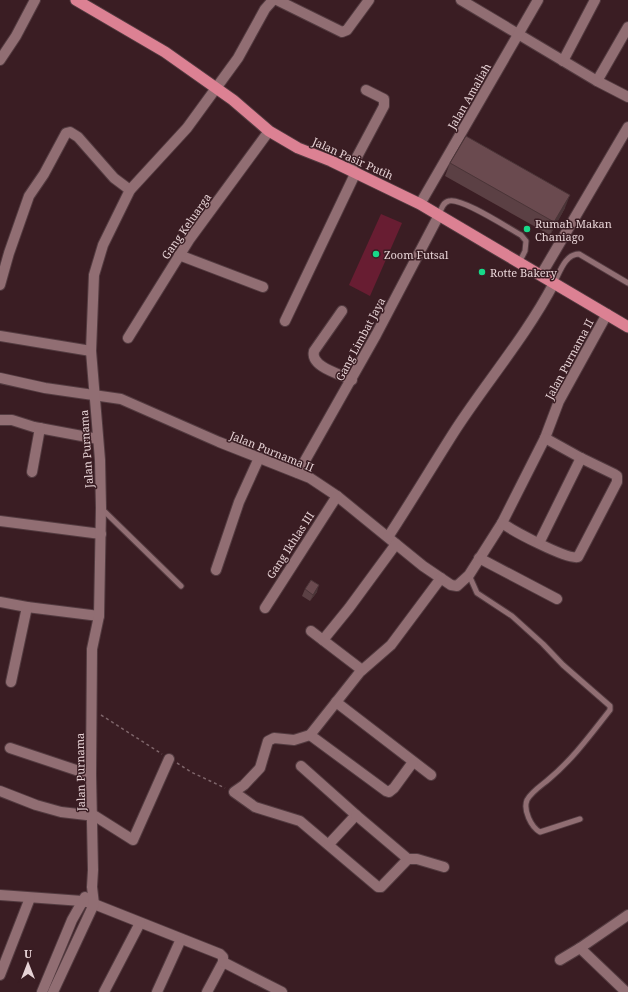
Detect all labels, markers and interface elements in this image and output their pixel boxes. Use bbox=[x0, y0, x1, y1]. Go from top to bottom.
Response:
street label: Jalan Amaliah bbox=[443, 60, 494, 133]
street label: Jalan Pasir Putih bbox=[309, 133, 396, 183]
street label: Gang Keluarga bbox=[158, 190, 214, 262]
place label: Rumah Makan Chaniago bbox=[535, 216, 612, 244]
marker: Rumah Makan Chaniago bbox=[522, 224, 532, 234]
place label: Zoom Futsal bbox=[384, 247, 449, 262]
marker: Zoom Futsal bbox=[371, 249, 381, 259]
place label: Rotte Bakery bbox=[490, 265, 558, 280]
marker: Rotte Bakery bbox=[477, 267, 487, 277]
street label: Gang Limbat Jaya bbox=[332, 295, 388, 383]
street label: Jalan Purnama II bbox=[541, 316, 597, 403]
street label: Jalan Purnama bbox=[76, 409, 96, 490]
street label: Jalan Purnama II bbox=[227, 427, 316, 475]
street label: Gang Ikhlas III bbox=[263, 509, 317, 581]
street label: Jalan Purnama bbox=[72, 733, 88, 812]
north arrow bbox=[8, 944, 48, 984]
text: U bbox=[24, 946, 33, 961]

